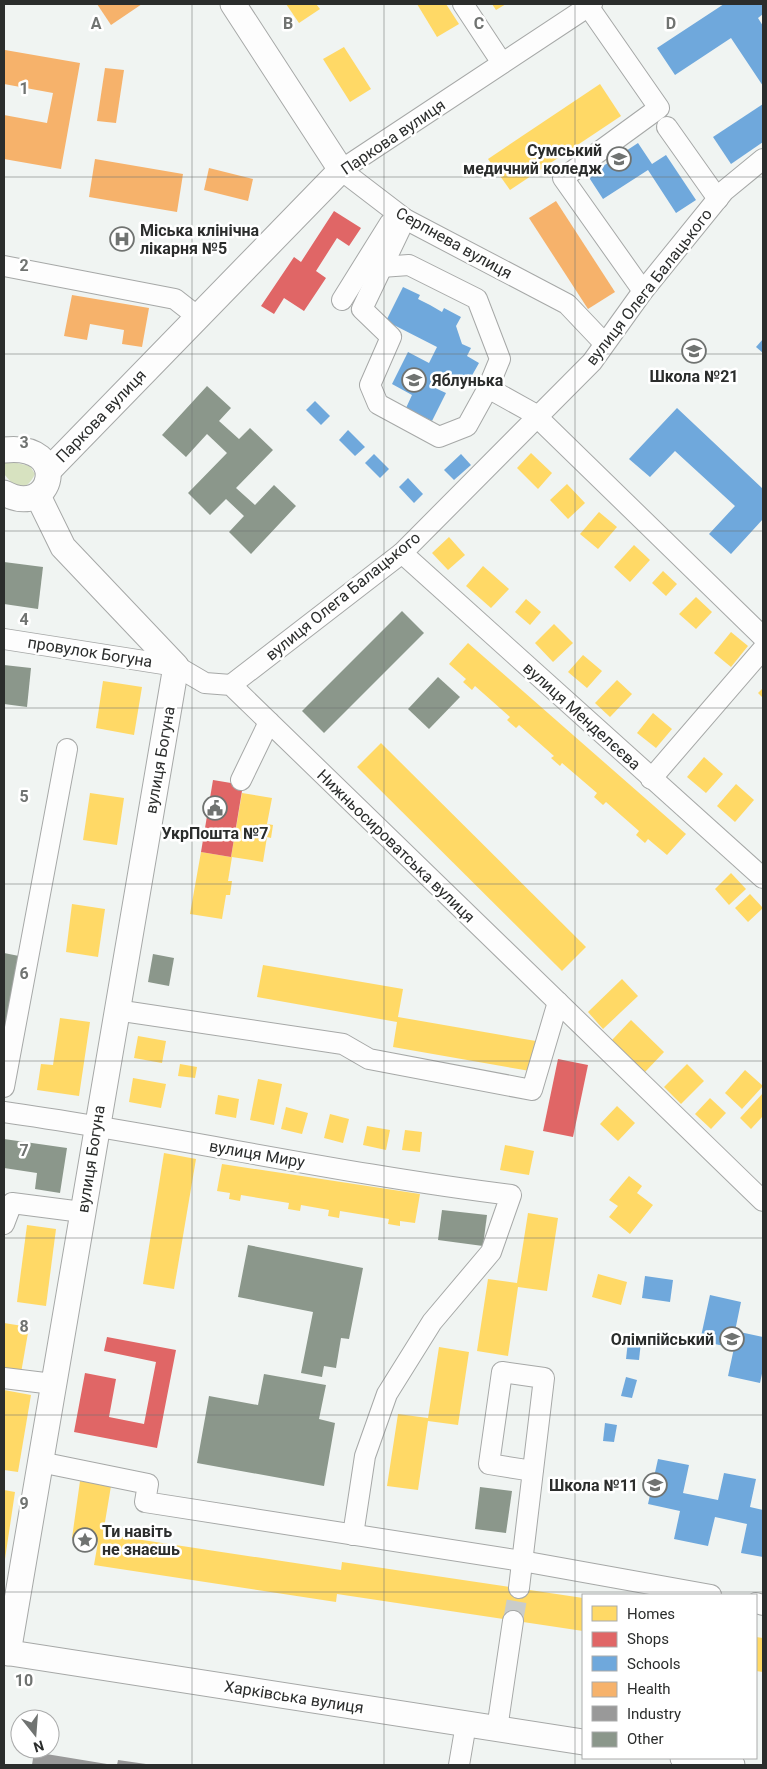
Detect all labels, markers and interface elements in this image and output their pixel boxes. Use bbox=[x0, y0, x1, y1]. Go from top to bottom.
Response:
text: A bbox=[91, 14, 102, 33]
text: B bbox=[283, 14, 293, 33]
text: C bbox=[474, 14, 484, 33]
text: D bbox=[666, 14, 676, 33]
text: 1 bbox=[19, 79, 29, 98]
street label: Паркова вулиця bbox=[337, 95, 449, 179]
place label: Сумський медичний коледж bbox=[463, 141, 602, 178]
school or university icon: Сумський медичний коледж bbox=[606, 146, 632, 172]
street label: Серпнева вулиця bbox=[393, 203, 515, 283]
street label: вулиця Олега Балацького bbox=[582, 205, 716, 369]
place label: Міська клінічна лікарня №5 bbox=[140, 221, 260, 258]
hospital icon: Міська клінічна лікарня №5 bbox=[109, 226, 135, 252]
text: 2 bbox=[19, 256, 29, 275]
school or university icon: Школа №21 bbox=[681, 338, 707, 364]
street label: Паркова вулиця bbox=[52, 366, 150, 466]
school or university icon: Яблунька bbox=[401, 367, 427, 393]
place label: Школа №21 bbox=[649, 367, 739, 386]
place label: Яблунька bbox=[431, 371, 504, 390]
text: 3 bbox=[19, 433, 29, 452]
street label: вулиця Олега Балацького bbox=[262, 528, 424, 664]
text: 4 bbox=[19, 610, 29, 629]
street label: провулок Богуна bbox=[26, 633, 154, 671]
street label: вулиця Менделєєва bbox=[519, 658, 645, 774]
street label: вулиця Богуна bbox=[141, 705, 179, 815]
street label: Нижньосироватська вулиця bbox=[313, 766, 479, 926]
text: 5 bbox=[19, 787, 29, 806]
public building icon: УкрПошта №7 bbox=[202, 795, 228, 821]
place label: УкрПошта №7 bbox=[162, 824, 268, 843]
text: 6 bbox=[19, 964, 29, 983]
street label: вулиця Богуна bbox=[73, 1104, 109, 1214]
street label: вулиця Миру bbox=[208, 1136, 307, 1172]
text: 7 bbox=[19, 1141, 29, 1160]
text: 8 bbox=[19, 1317, 29, 1336]
school or university icon: Олімпійський bbox=[719, 1326, 745, 1352]
place label: Олімпійський bbox=[611, 1330, 714, 1349]
school or university icon: Школа №11 bbox=[642, 1472, 668, 1498]
place label: Школа №11 bbox=[549, 1476, 638, 1495]
text: 9 bbox=[19, 1494, 29, 1513]
place label: Ти навіть не знаєшь bbox=[102, 1522, 180, 1559]
place icon: Ти навіть не знаєшь bbox=[72, 1527, 98, 1553]
legend bbox=[582, 1594, 757, 1759]
text: Homes bbox=[627, 1605, 675, 1623]
text: Shops bbox=[627, 1630, 669, 1648]
text: Schools bbox=[627, 1655, 681, 1673]
text: 10 bbox=[15, 1671, 33, 1690]
street label: Харківська вулиця bbox=[223, 1677, 365, 1717]
text: Health bbox=[627, 1680, 671, 1698]
text: Industry bbox=[627, 1705, 681, 1723]
north arrow bbox=[10, 1709, 60, 1759]
text: Other bbox=[627, 1730, 664, 1748]
text: N bbox=[32, 1737, 46, 1756]

